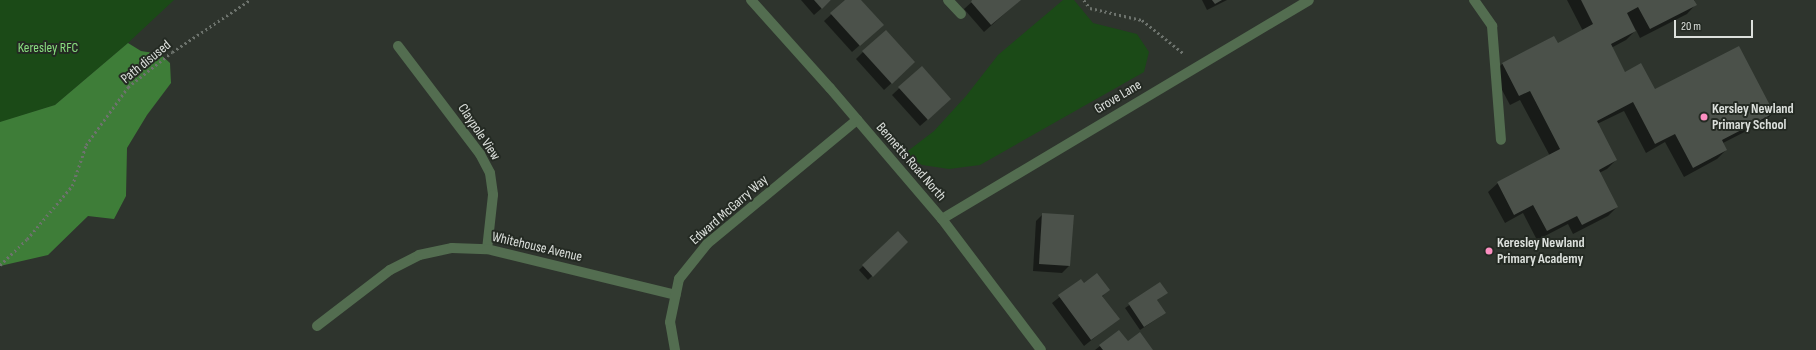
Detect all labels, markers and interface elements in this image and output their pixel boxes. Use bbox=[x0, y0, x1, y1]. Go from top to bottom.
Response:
scale bar bbox=[1676, 12, 1755, 38]
text: 20 m bbox=[1681, 19, 1701, 34]
street label: Path disused bbox=[118, 37, 174, 87]
park label: Keresley RFC bbox=[18, 40, 78, 56]
street label: Grove Lane bbox=[1091, 76, 1145, 118]
street label: Claypole View bbox=[454, 101, 504, 163]
place label: Kersley Newland Primary School bbox=[1712, 101, 1794, 134]
marker: Kersley Newland Primary School bbox=[1699, 112, 1709, 122]
street label: Bennetts Road North bbox=[872, 119, 950, 205]
street label: Edward McGarry Way bbox=[687, 172, 771, 248]
street label: Whitehouse Avenue bbox=[490, 228, 584, 266]
place label: Keresley Newland Primary Academy bbox=[1497, 235, 1585, 268]
marker: Keresley Newland Primary Academy bbox=[1484, 246, 1494, 256]

